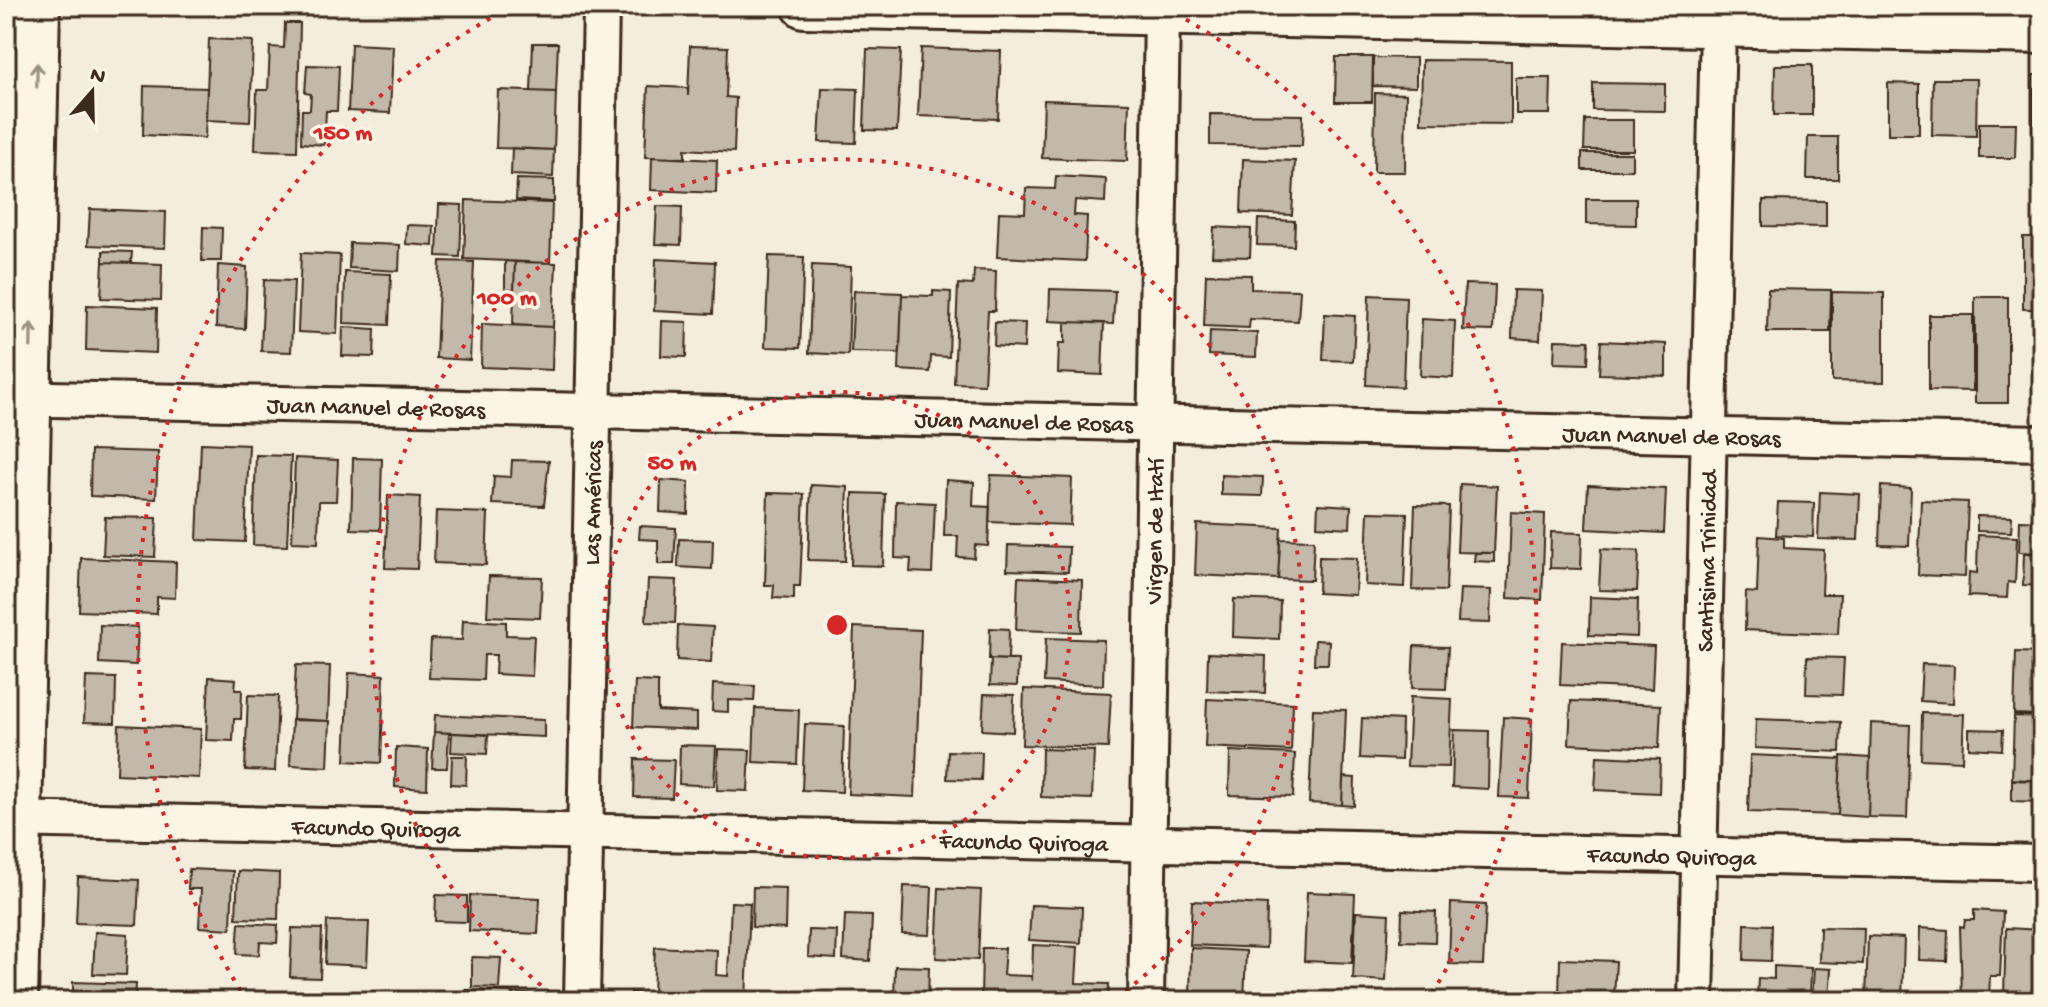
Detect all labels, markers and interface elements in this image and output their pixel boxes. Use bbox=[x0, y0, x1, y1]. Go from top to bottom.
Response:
north arrow bbox=[52, 52, 132, 132]
one-way arrow bbox=[29, 62, 45, 89]
text: N bbox=[86, 62, 109, 92]
text: 150 m bbox=[313, 120, 372, 149]
text: 100 m bbox=[476, 285, 537, 314]
one-way arrow bbox=[23, 322, 39, 349]
street label: Juan Manuel de Rosas bbox=[266, 393, 487, 427]
street label: Juan Manuel de Rosas bbox=[914, 407, 1134, 441]
street label: Juan Manuel de Rosas bbox=[1562, 421, 1782, 455]
street label: Las Américas bbox=[579, 440, 611, 566]
text: 50 m bbox=[648, 450, 696, 479]
street label: Virgen de Itatí bbox=[1141, 457, 1173, 605]
street label: Santisima Trinidad bbox=[1693, 468, 1726, 652]
centre of rings bbox=[823, 611, 851, 639]
street label: Facundo Quiroga bbox=[290, 814, 461, 847]
street label: Facundo Quiroga bbox=[938, 828, 1109, 861]
street label: Facundo Quiroga bbox=[1586, 842, 1757, 875]

